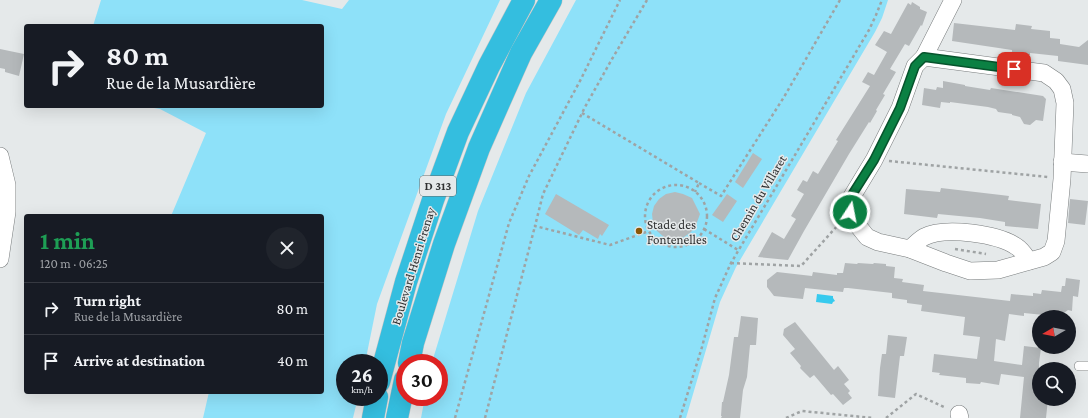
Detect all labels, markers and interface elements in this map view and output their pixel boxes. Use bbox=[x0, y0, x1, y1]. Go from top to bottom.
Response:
icon: right bbox=[40, 40, 92, 92]
text: 80 m bbox=[106, 40, 168, 71]
pin bbox=[997, 52, 1031, 86]
icon: arrive bbox=[1003, 58, 1025, 80]
text: Rue de la Musardière bbox=[106, 73, 256, 93]
street label: Chemin du Villaret bbox=[726, 152, 790, 244]
road number: D 313 bbox=[420, 176, 456, 196]
position arrow bbox=[829, 191, 871, 233]
street label: Boulevard Henri Frenay bbox=[388, 204, 438, 327]
place label: Stade des Fontenelles bbox=[647, 217, 707, 247]
marker: Stade des Fontenelles bbox=[634, 226, 644, 236]
text: 1 min bbox=[40, 227, 95, 254]
button: close bbox=[266, 227, 308, 269]
text: 120 m · 06:25 bbox=[40, 256, 108, 271]
text: Turn right bbox=[74, 293, 141, 309]
icon: right bbox=[40, 298, 62, 320]
text: 80 m bbox=[277, 301, 308, 317]
text: Rue de la Musardière bbox=[74, 309, 182, 324]
north arrow bbox=[1032, 310, 1076, 354]
map controls bbox=[1032, 310, 1076, 406]
icon: arrive bbox=[40, 350, 62, 372]
text: Arrive at destination bbox=[74, 353, 205, 369]
text: 40 m bbox=[277, 353, 308, 369]
speed limit sign: 30 bbox=[396, 354, 448, 406]
button: search bbox=[1032, 362, 1076, 406]
text: 26 bbox=[351, 364, 373, 386]
text: km/h bbox=[351, 384, 373, 395]

